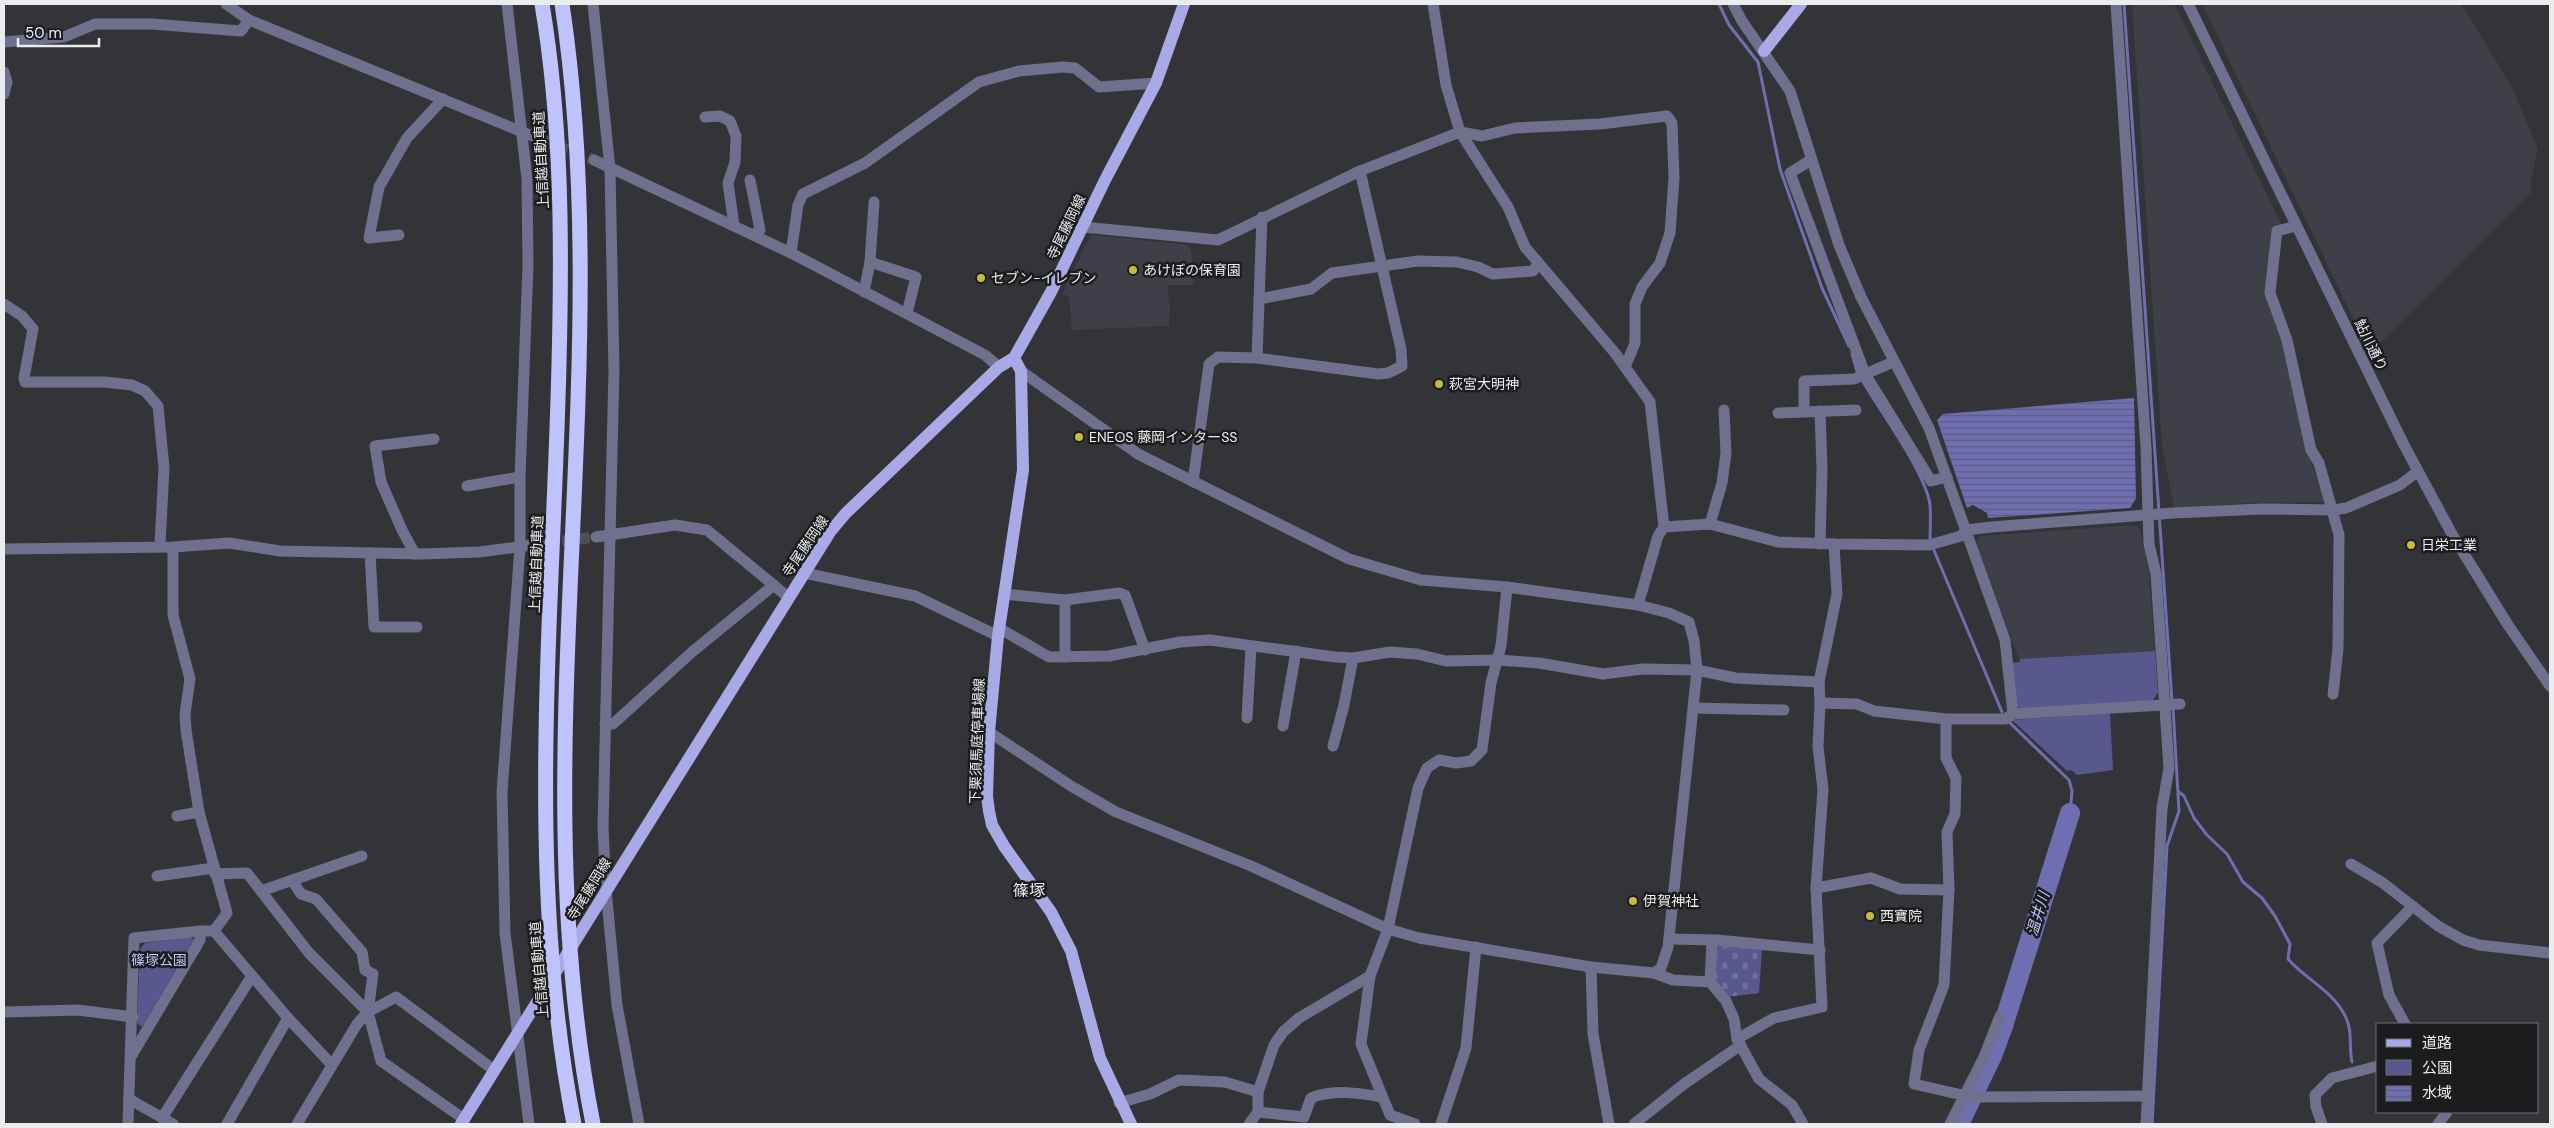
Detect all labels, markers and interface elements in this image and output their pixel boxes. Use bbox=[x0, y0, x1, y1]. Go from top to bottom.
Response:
scale bar bbox=[18, 15, 99, 47]
text: 50 m bbox=[25, 23, 62, 43]
street label: 上信越自動車道 bbox=[529, 111, 553, 209]
street label: 寺尾藤岡線 bbox=[1043, 192, 1089, 262]
place label: あけぼの保育園 bbox=[1143, 261, 1241, 279]
marker: あけぼの保育園 bbox=[1127, 264, 1139, 276]
place label: セブン-イレブン bbox=[991, 269, 1097, 287]
marker: セブン-イレブン bbox=[975, 272, 987, 284]
street label: 鮎川通り bbox=[2351, 316, 2391, 374]
place label: 萩宮大明神 bbox=[1449, 375, 1519, 393]
marker: 萩宮大明神 bbox=[1433, 378, 1445, 390]
place label: ENEOS 藤岡インターSS bbox=[1089, 428, 1237, 446]
marker: ENEOS 藤岡インターSS bbox=[1073, 431, 1085, 443]
street label: 寺尾藤岡線 bbox=[778, 512, 832, 580]
street label: 上信越自動車道 bbox=[525, 515, 547, 613]
place label: 日栄工業 bbox=[2421, 536, 2477, 554]
marker: 日栄工業 bbox=[2405, 539, 2417, 551]
street label: 下栗須馬庭停車場線 bbox=[966, 678, 988, 804]
street label: 寺尾藤岡線 bbox=[563, 855, 615, 923]
district label: 篠塚 bbox=[1013, 880, 1045, 901]
water label: 温井川 bbox=[2022, 888, 2055, 938]
place label: 伊賀神社 bbox=[1643, 892, 1699, 910]
marker: 伊賀神社 bbox=[1627, 895, 1639, 907]
place label: 西寶院 bbox=[1880, 907, 1922, 925]
marker: 西寶院 bbox=[1864, 910, 1876, 922]
street label: 上信越自動車道 bbox=[526, 920, 552, 1020]
park label: 篠塚公園 bbox=[131, 951, 187, 969]
legend bbox=[2376, 1023, 2539, 1113]
text: 道路 bbox=[2422, 1033, 2452, 1053]
text: 公園 bbox=[2422, 1058, 2452, 1078]
text: 水域 bbox=[2422, 1083, 2452, 1103]

